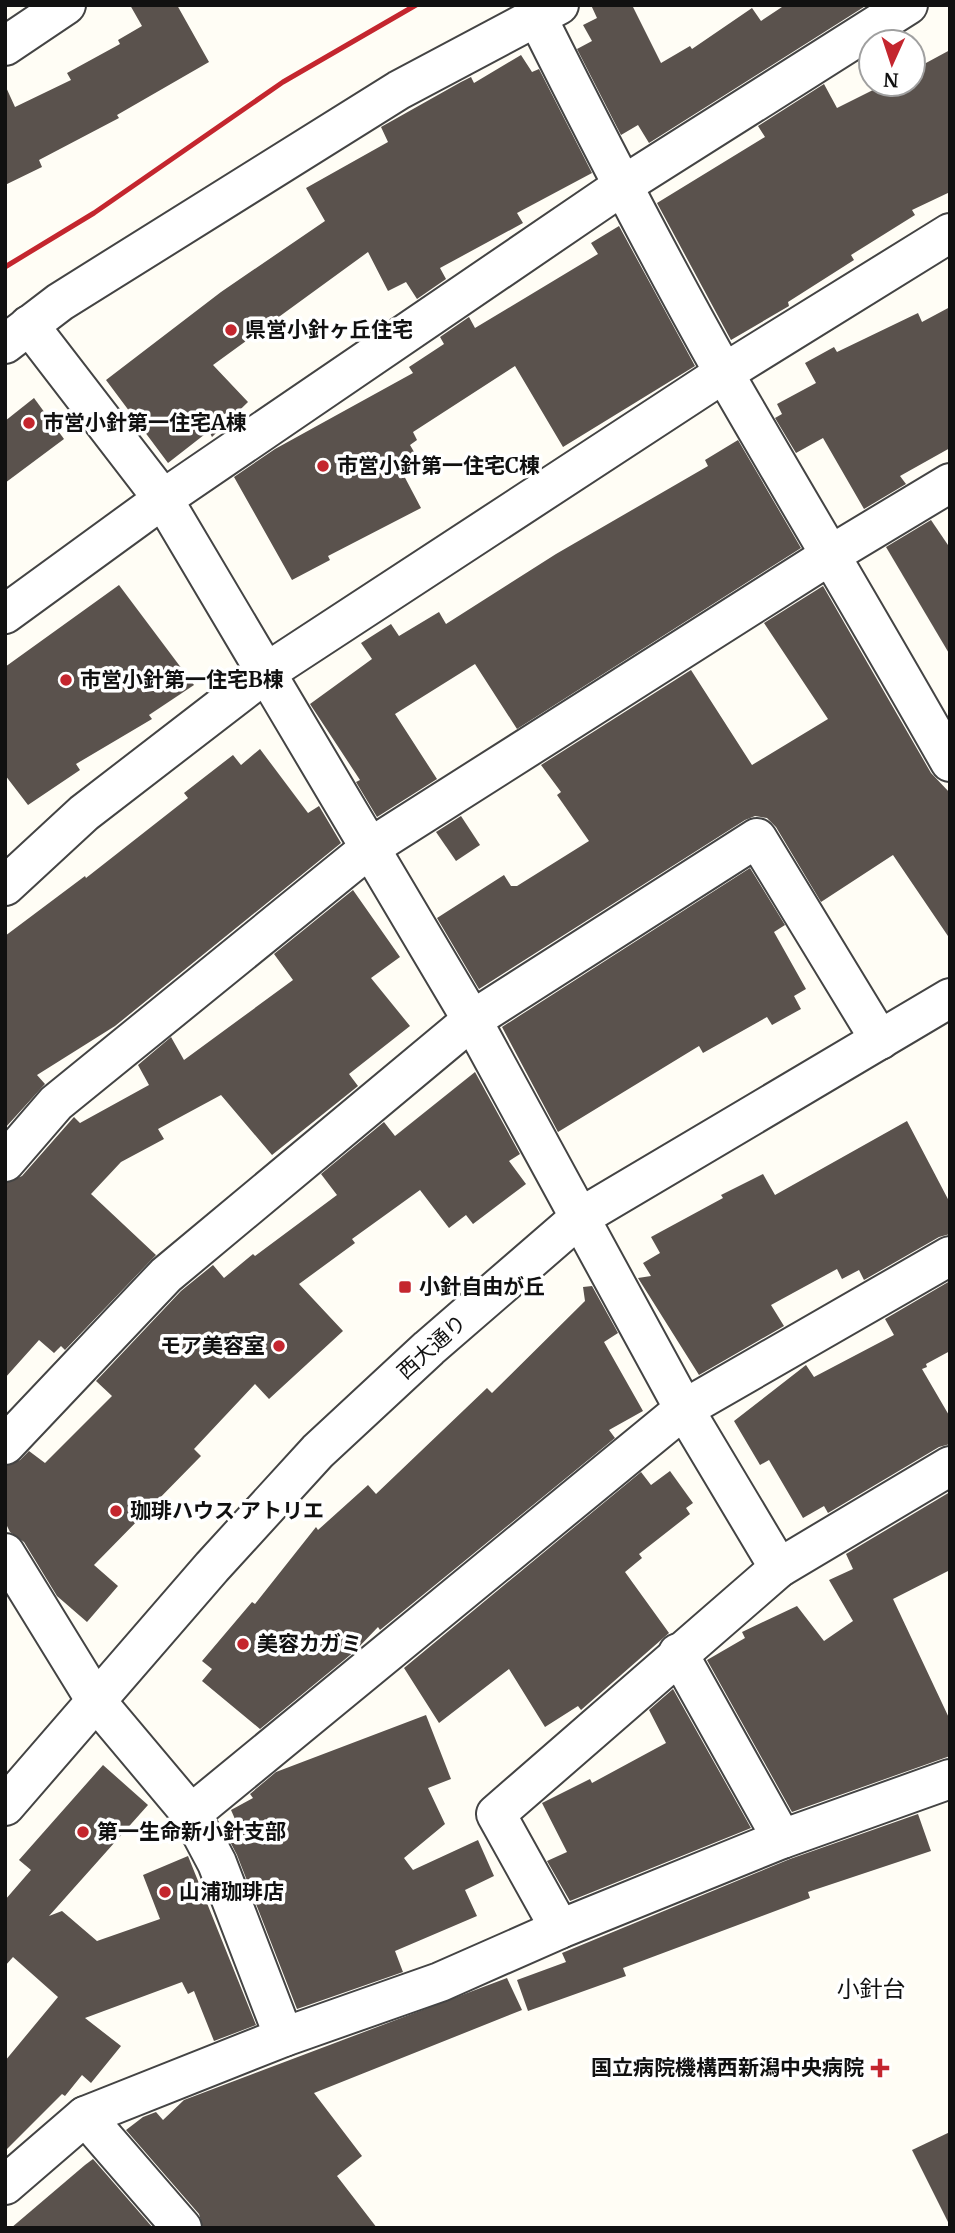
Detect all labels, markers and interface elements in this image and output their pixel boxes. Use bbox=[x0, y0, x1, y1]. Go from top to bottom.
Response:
north arrow bbox=[857, 28, 927, 98]
text: N bbox=[883, 68, 899, 92]
place label: 県営小針ヶ丘住宅 bbox=[245, 316, 413, 343]
marker: 県営小針ヶ丘住宅 bbox=[223, 322, 239, 338]
place label: 市営小針第一住宅A棟 bbox=[43, 409, 247, 436]
marker: 市営小針第一住宅A棟 bbox=[21, 415, 37, 431]
place label: 市営小針第一住宅C棟 bbox=[337, 452, 540, 479]
marker: 市営小針第一住宅C棟 bbox=[315, 458, 331, 474]
place label: 市営小針第一住宅B棟 bbox=[80, 666, 284, 693]
marker: 市営小針第一住宅B棟 bbox=[58, 672, 74, 688]
place label: 小針自由が丘 bbox=[419, 1273, 545, 1300]
marker: 小針自由が丘 bbox=[397, 1279, 413, 1295]
street label: 西大通り bbox=[391, 1308, 472, 1385]
place label: モア美容室 bbox=[160, 1332, 265, 1359]
marker: モア美容室 bbox=[271, 1338, 287, 1354]
place label: 珈琲ハウス アトリエ bbox=[130, 1497, 324, 1524]
marker: 珈琲ハウス アトリエ bbox=[108, 1503, 124, 1519]
place label: 美容カガミ bbox=[257, 1630, 362, 1657]
marker: 美容カガミ bbox=[235, 1636, 251, 1652]
place label: 第一生命新小針支部 bbox=[97, 1818, 286, 1845]
marker: 第一生命新小針支部 bbox=[75, 1824, 91, 1840]
place label: 山浦珈琲店 bbox=[179, 1878, 284, 1905]
marker: 山浦珈琲店 bbox=[157, 1884, 173, 1900]
district label: 小針台 bbox=[837, 1974, 906, 2003]
place label: 国立病院機構西新潟中央病院 bbox=[591, 2054, 864, 2081]
marker: 国立病院機構西新潟中央病院 bbox=[870, 2058, 890, 2078]

